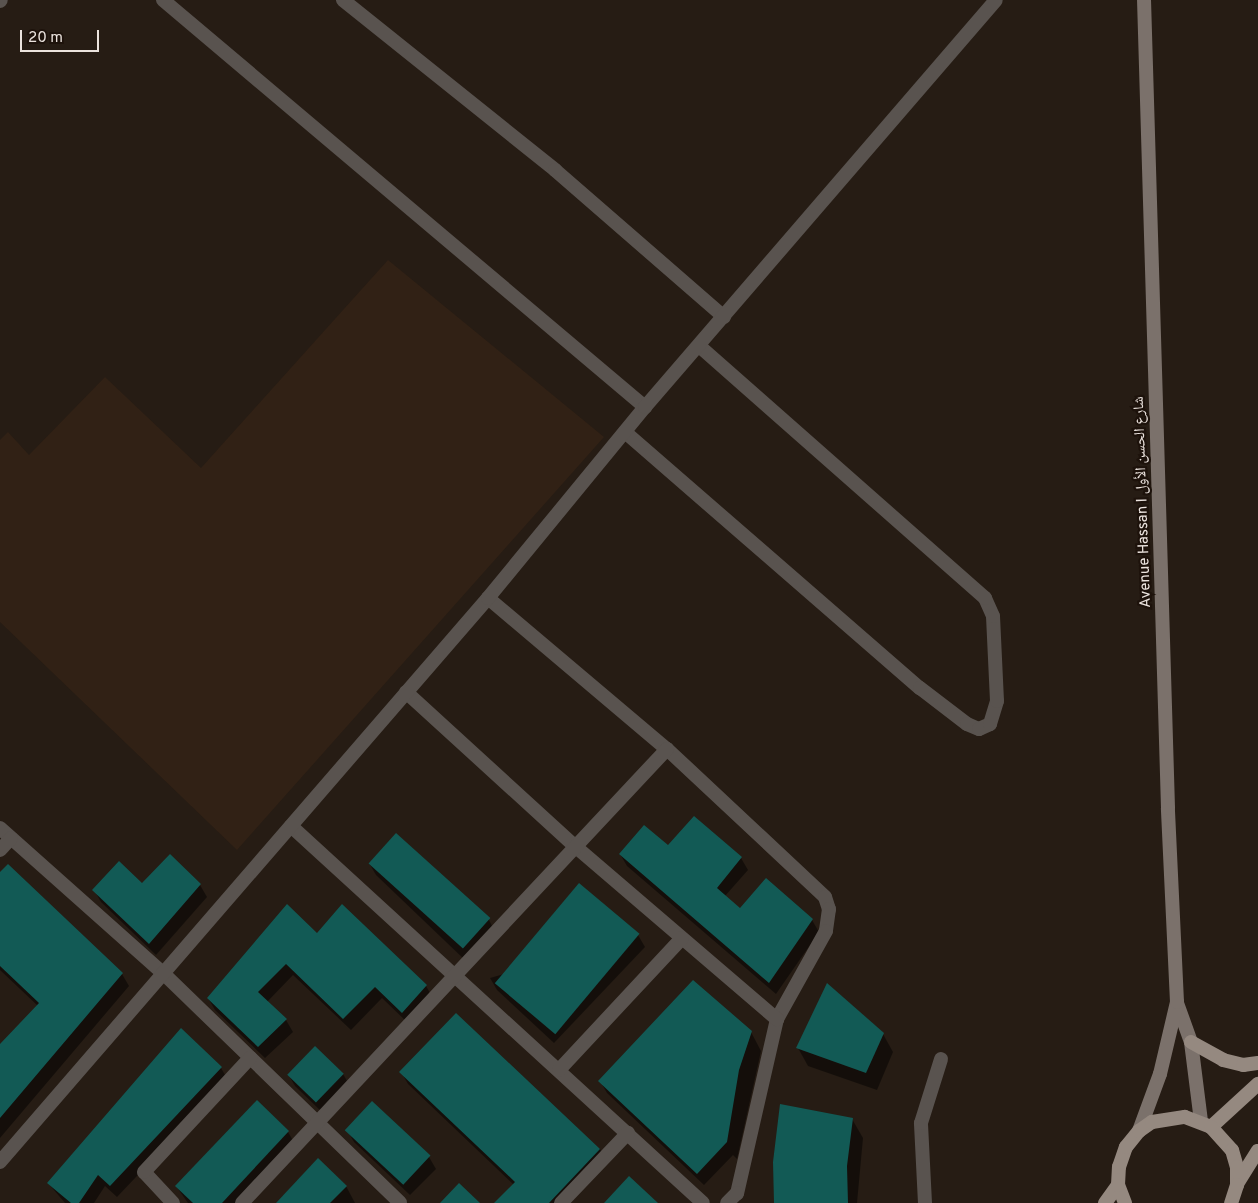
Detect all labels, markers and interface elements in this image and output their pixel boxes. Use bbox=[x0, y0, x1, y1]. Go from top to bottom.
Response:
scale bar bbox=[22, 20, 101, 52]
text: 20 m bbox=[28, 29, 63, 48]
street label: Avenue Hassan I شارع الحسن الأول bbox=[1130, 396, 1156, 608]

